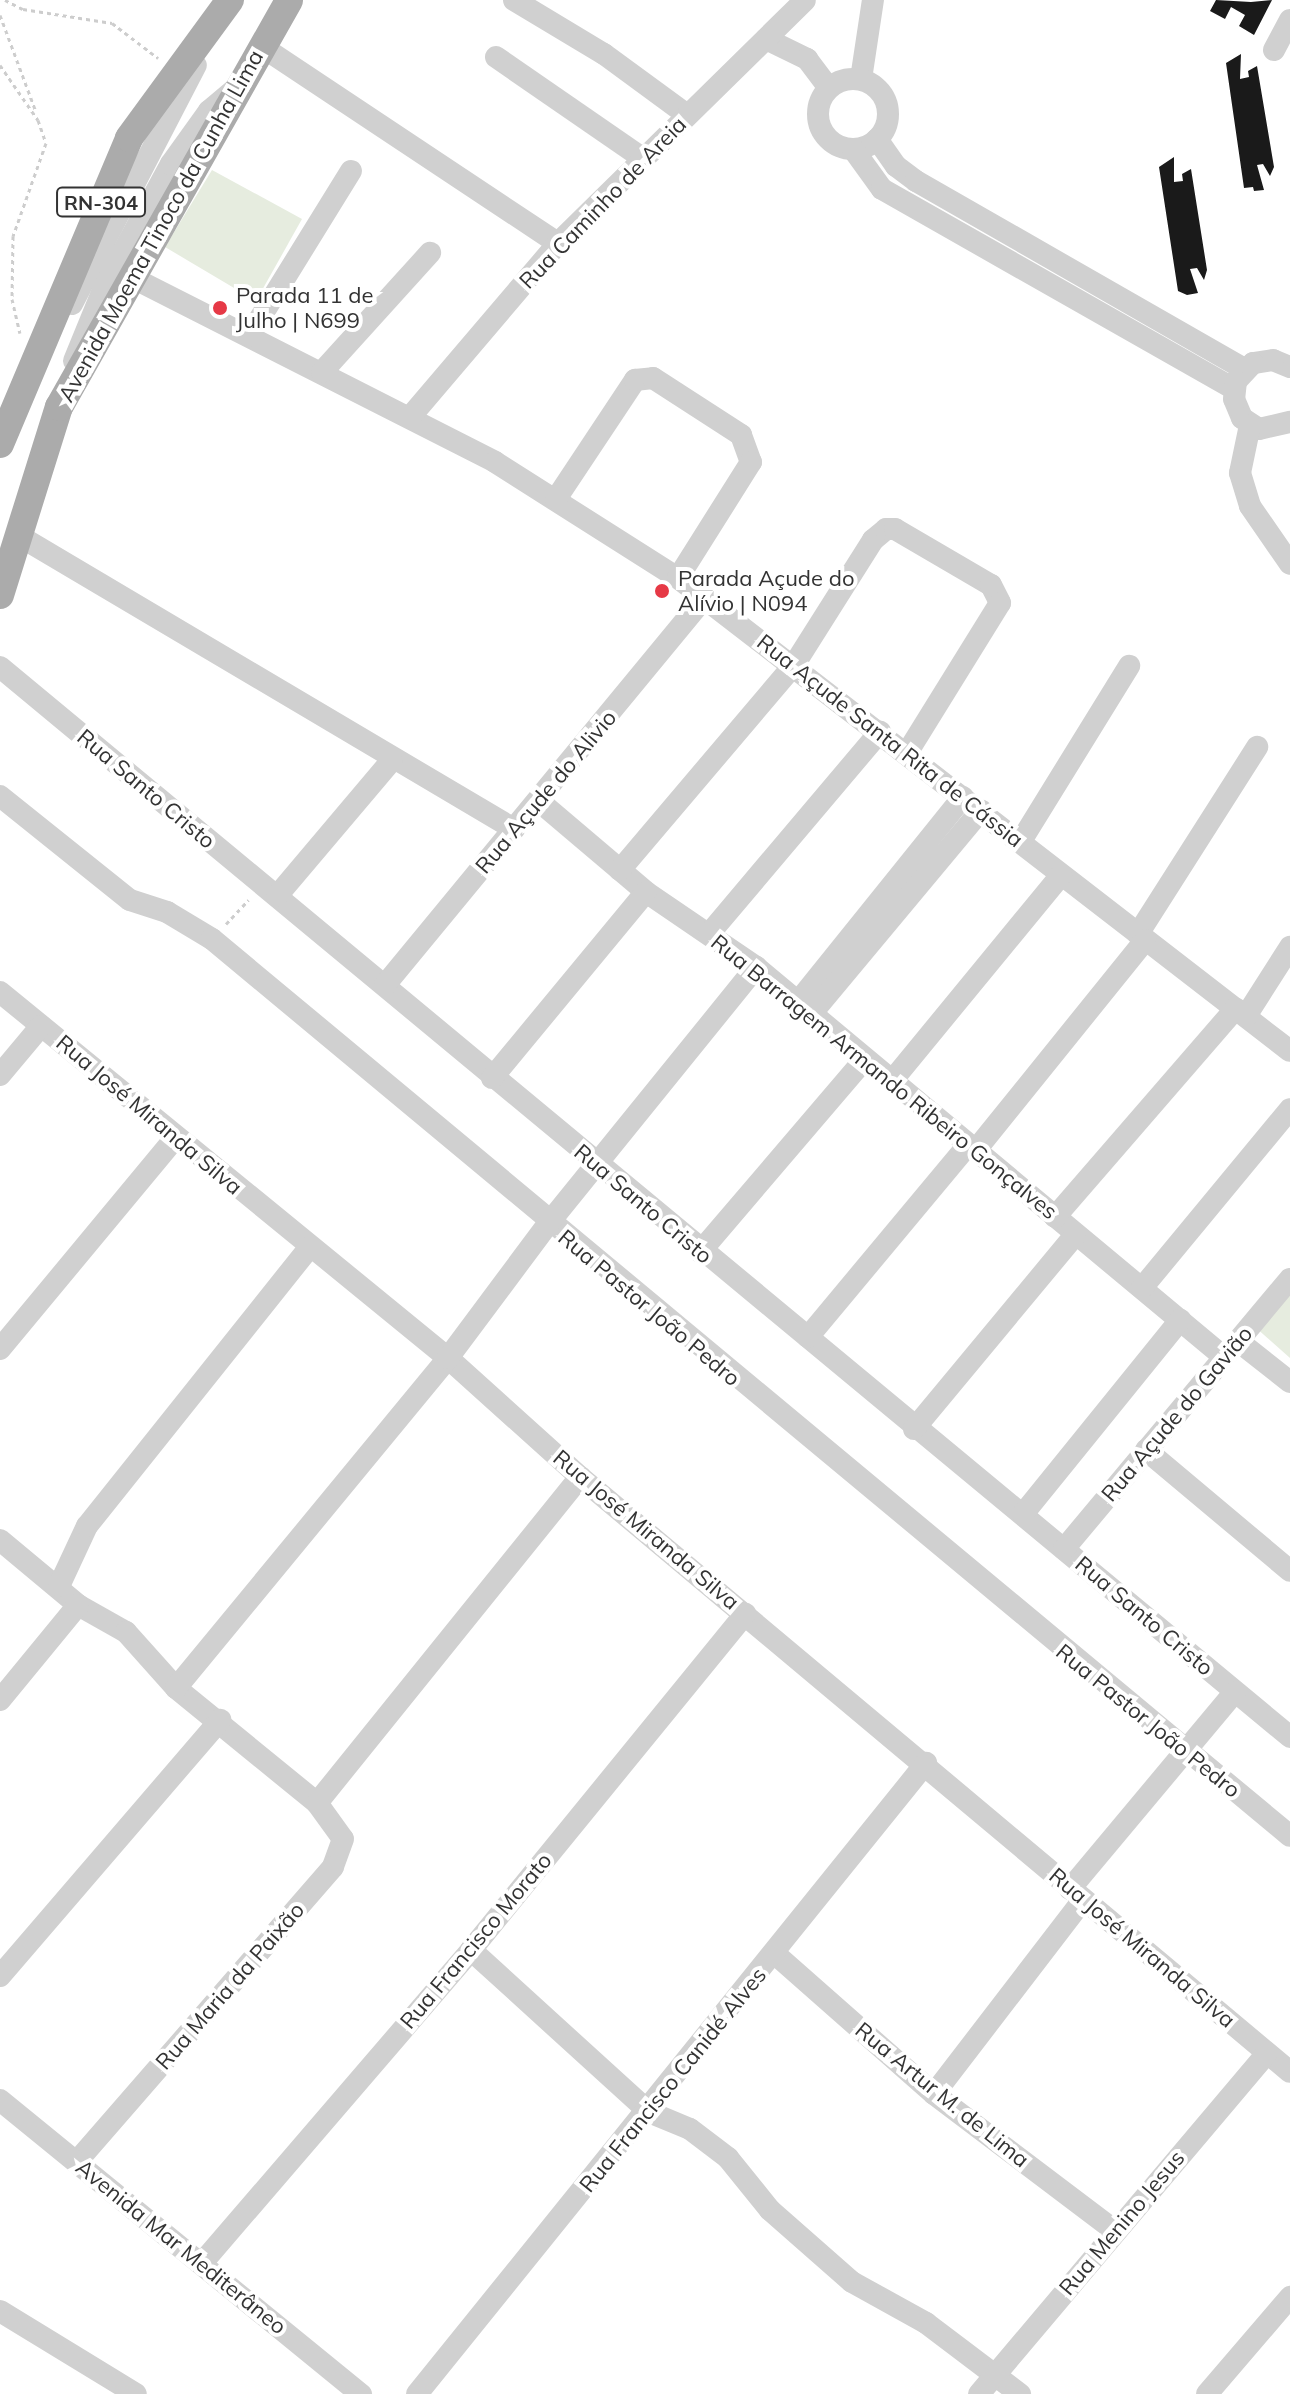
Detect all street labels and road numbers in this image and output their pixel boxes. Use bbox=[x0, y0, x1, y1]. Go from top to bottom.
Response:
street label: Avenida Moema Tinoco da Cunha Lima bbox=[53, 46, 269, 406]
street label: Rua Caminho de Areia bbox=[514, 112, 692, 294]
road number: RN-304 bbox=[55, 186, 147, 218]
street label: Rua Açude Santa Rita de Cássia bbox=[752, 629, 1028, 853]
street label: Rua Açude do Alivio bbox=[470, 705, 622, 879]
street label: Rua Santo Cristo bbox=[72, 724, 220, 854]
street label: Rua Barragem Armando Ribeiro Gonçalves bbox=[706, 929, 1062, 1225]
street label: Rua José Miranda Silva bbox=[51, 1030, 247, 1200]
street label: Rua Santo Cristo bbox=[569, 1139, 717, 1269]
street label: Rua Pastor João Pedro bbox=[553, 1224, 745, 1392]
street label: Rua Açude do Gavião bbox=[1096, 1321, 1258, 1507]
street label: Rua José Miranda Silva bbox=[548, 1445, 744, 1615]
street label: Rua Santo Cristo bbox=[1070, 1551, 1218, 1681]
street label: Rua Pastor João Pedro bbox=[1051, 1639, 1245, 1803]
street label: Rua Francisco Morato bbox=[395, 1848, 557, 2034]
street label: Rua José Miranda Silva bbox=[1044, 1863, 1240, 2033]
street label: Rua Maria da Paixão bbox=[150, 1897, 310, 2075]
street label: Rua Francisco Canidé Alves bbox=[574, 1962, 772, 2198]
street label: Rua Artur M. de Lima bbox=[850, 2017, 1034, 2173]
street label: Rua Menino Jesus bbox=[1054, 2145, 1190, 2301]
street label: Avenida Mar Mediterâneo bbox=[71, 2154, 291, 2340]

